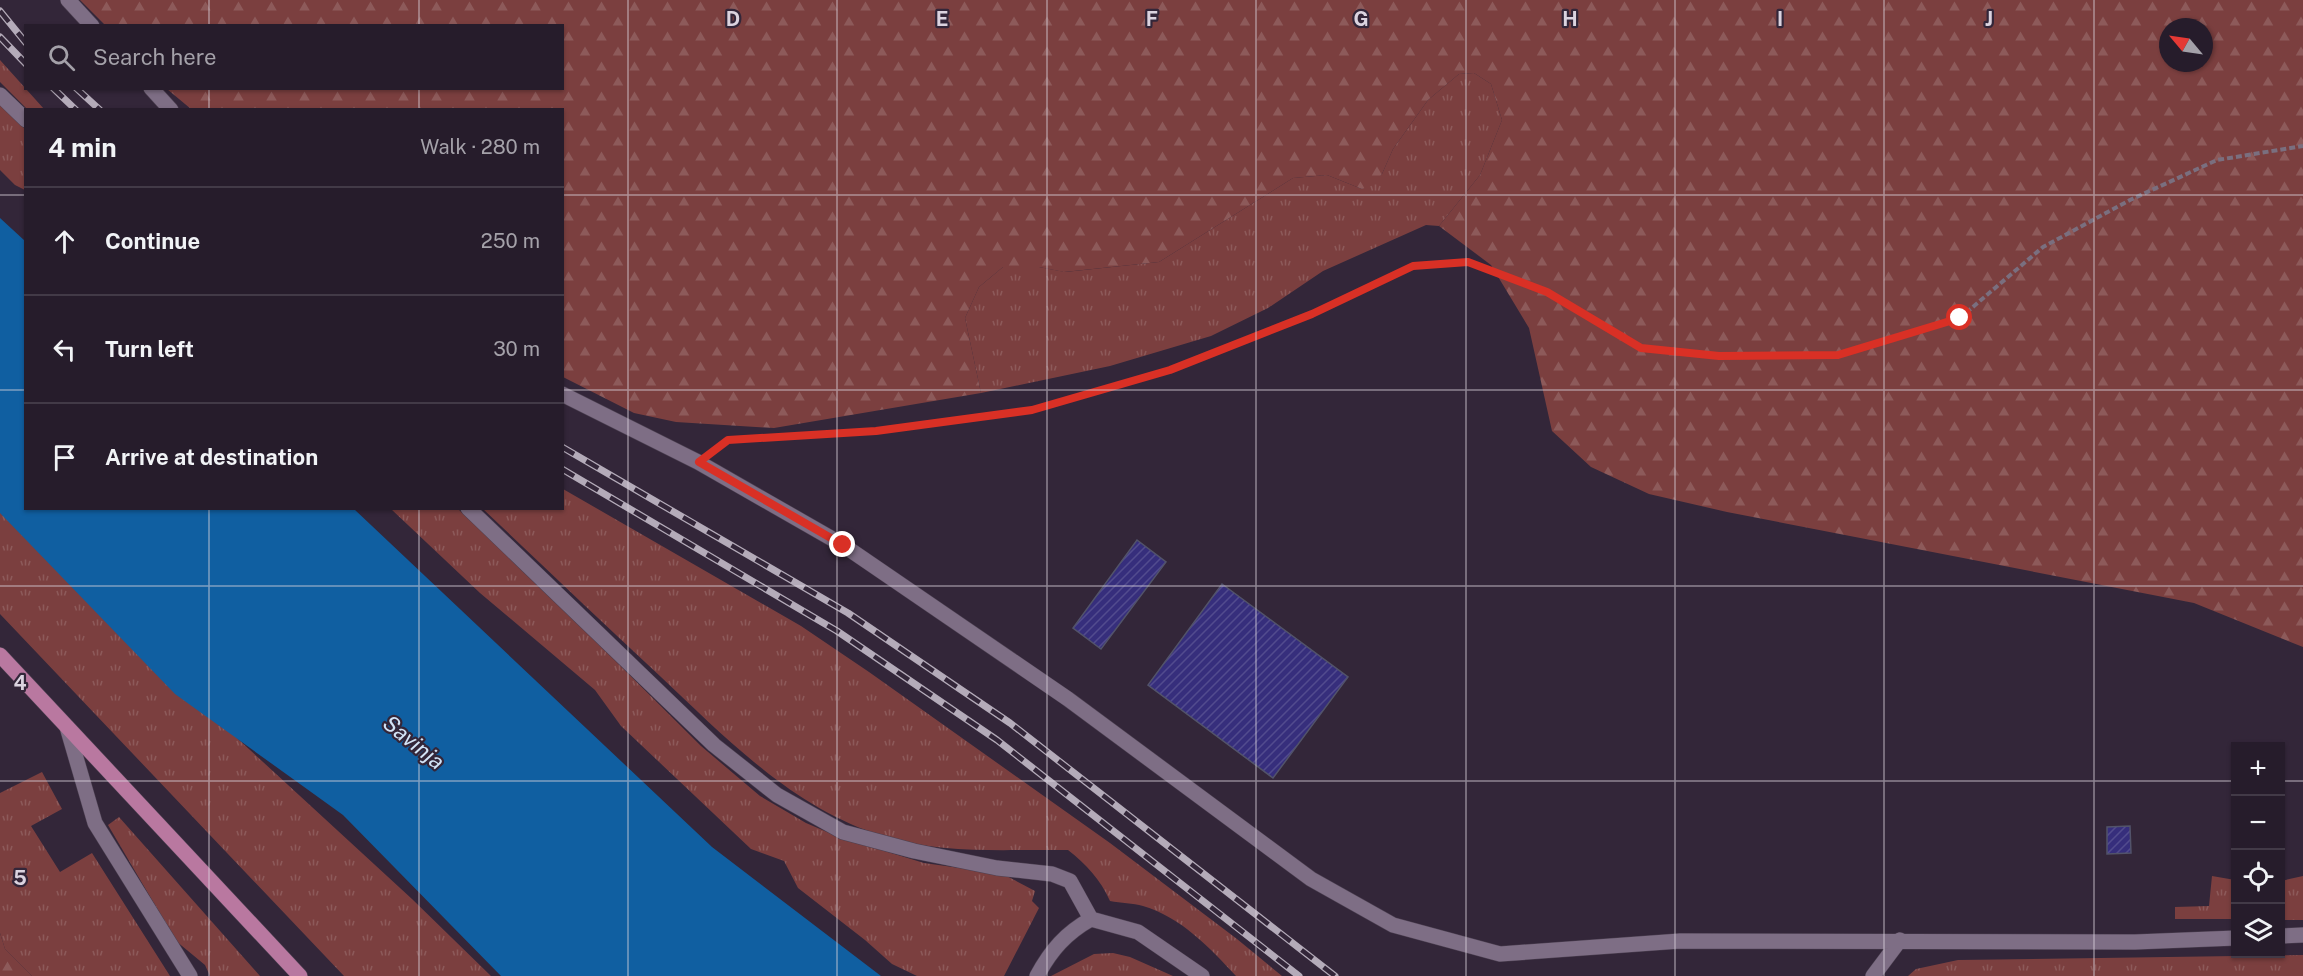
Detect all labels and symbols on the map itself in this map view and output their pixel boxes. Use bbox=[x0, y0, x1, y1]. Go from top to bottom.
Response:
text: D bbox=[726, 7, 740, 31]
text: E bbox=[936, 7, 948, 31]
text: F bbox=[1146, 7, 1158, 31]
text: G bbox=[1353, 7, 1369, 31]
text: H bbox=[1562, 7, 1578, 31]
text: I bbox=[1777, 7, 1783, 31]
text: J bbox=[1985, 7, 1993, 31]
north arrow bbox=[2159, 18, 2213, 72]
route start bbox=[1946, 304, 1972, 330]
route end bbox=[829, 531, 855, 557]
text: 4 bbox=[13, 671, 27, 695]
water label: Savinja bbox=[378, 709, 450, 775]
text: 5 bbox=[13, 866, 27, 890]

